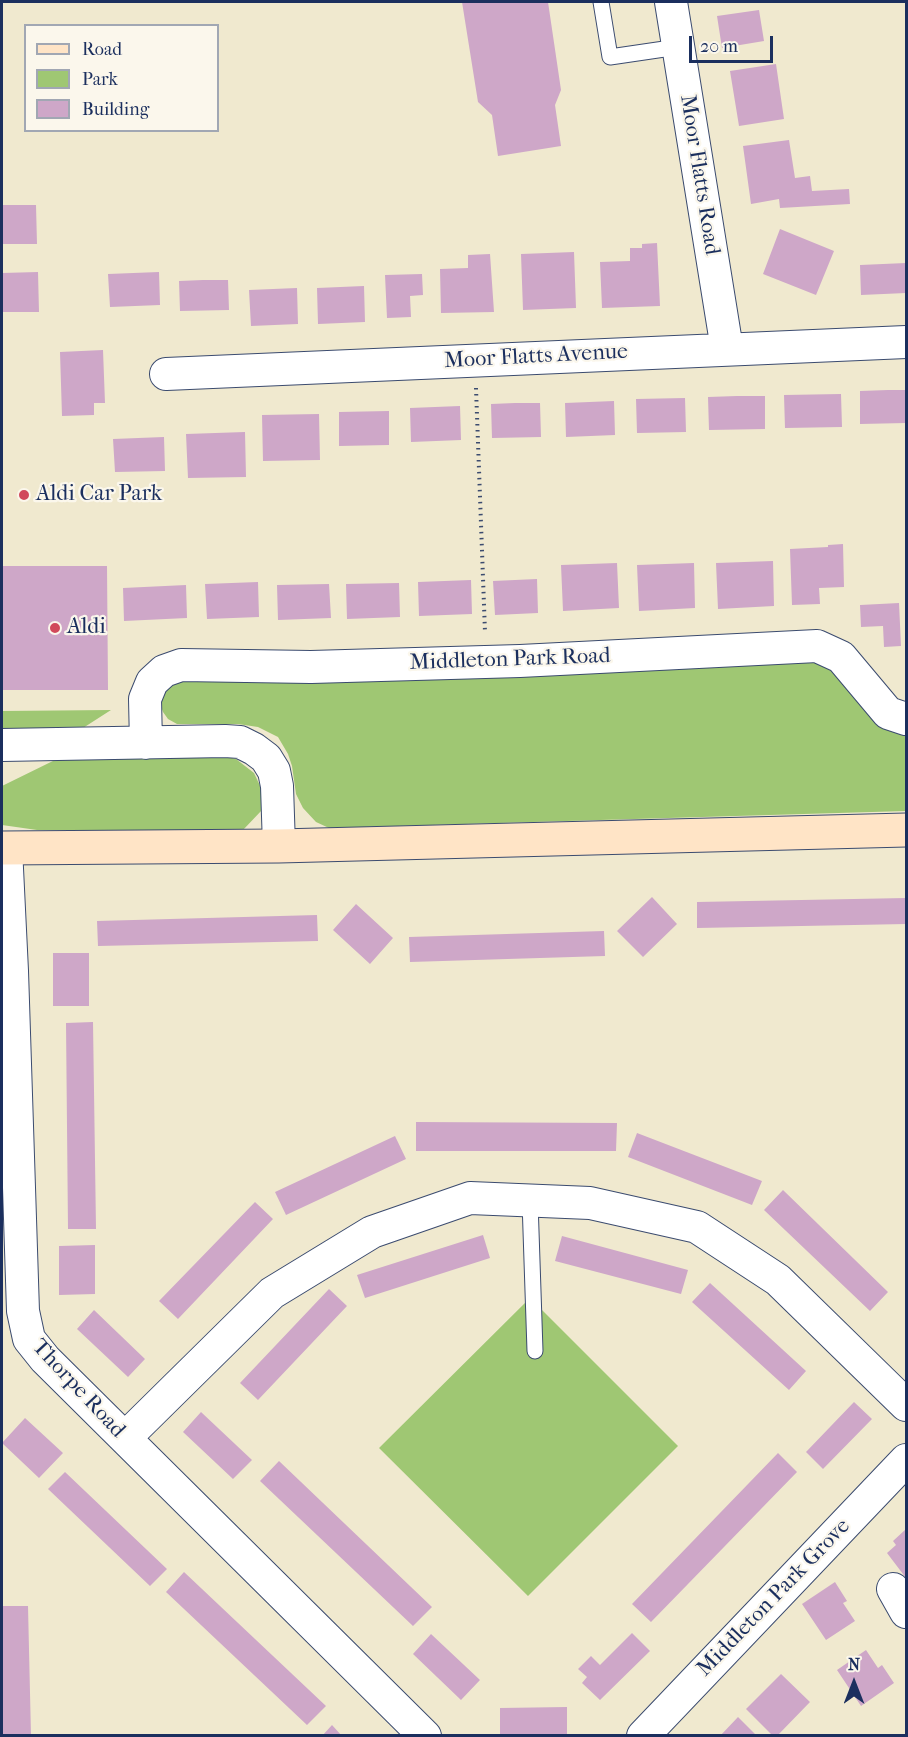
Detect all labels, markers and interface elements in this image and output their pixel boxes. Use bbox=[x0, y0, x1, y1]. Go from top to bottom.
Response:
legend bbox=[24, 24, 219, 132]
scale bar bbox=[692, 24, 776, 62]
text: 20 m bbox=[700, 36, 738, 57]
text: Road bbox=[82, 39, 122, 60]
text: Park bbox=[82, 69, 118, 90]
street label: Moor Flatts Road bbox=[673, 93, 725, 257]
text: Building bbox=[82, 99, 149, 120]
street label: Moor Flatts Avenue bbox=[443, 339, 629, 375]
place label: Aldi Car Park bbox=[36, 482, 162, 508]
marker: Aldi Car Park bbox=[17, 488, 31, 502]
place label: Aldi bbox=[67, 615, 106, 641]
marker: Aldi bbox=[48, 621, 62, 635]
street label: Middleton Park Road bbox=[409, 643, 611, 677]
street label: Thorpe Road bbox=[26, 1334, 130, 1444]
street label: Middleton Park Grove bbox=[692, 1514, 856, 1682]
north arrow bbox=[824, 1653, 884, 1713]
text: N bbox=[848, 1655, 860, 1674]

